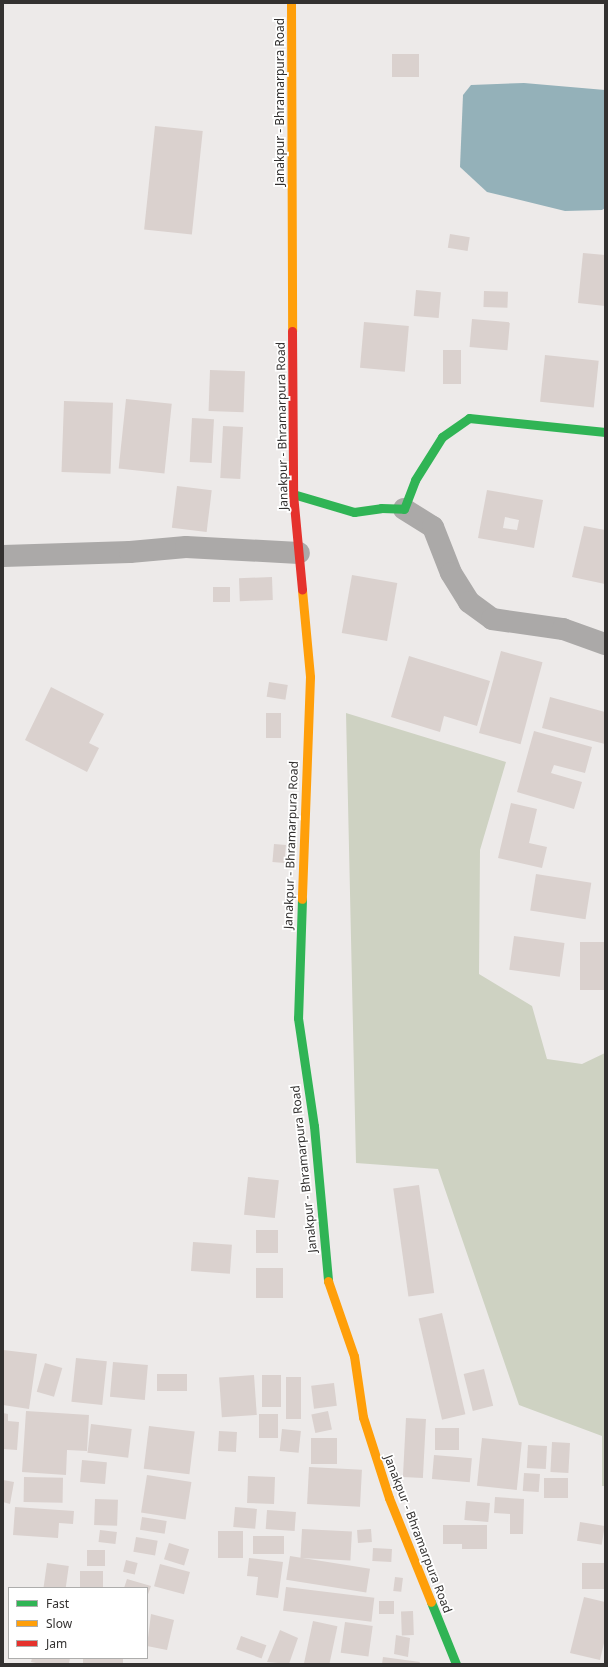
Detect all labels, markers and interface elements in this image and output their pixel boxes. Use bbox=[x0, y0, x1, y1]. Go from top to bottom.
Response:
street label: Janakpur - Bhramarpura Road bbox=[273, 18, 287, 186]
street label: Janakpur - Bhramarpura Road bbox=[273, 342, 291, 510]
street label: Janakpur - Bhramarpura Road bbox=[281, 761, 301, 929]
street label: Janakpur - Bhramarpura Road bbox=[288, 1085, 320, 1253]
street label: Janakpur - Bhramarpura Road bbox=[381, 1453, 455, 1615]
legend bbox=[8, 1587, 148, 1659]
text: Fast bbox=[46, 1595, 69, 1612]
text: Slow bbox=[46, 1615, 72, 1632]
text: Jam bbox=[46, 1635, 67, 1652]

